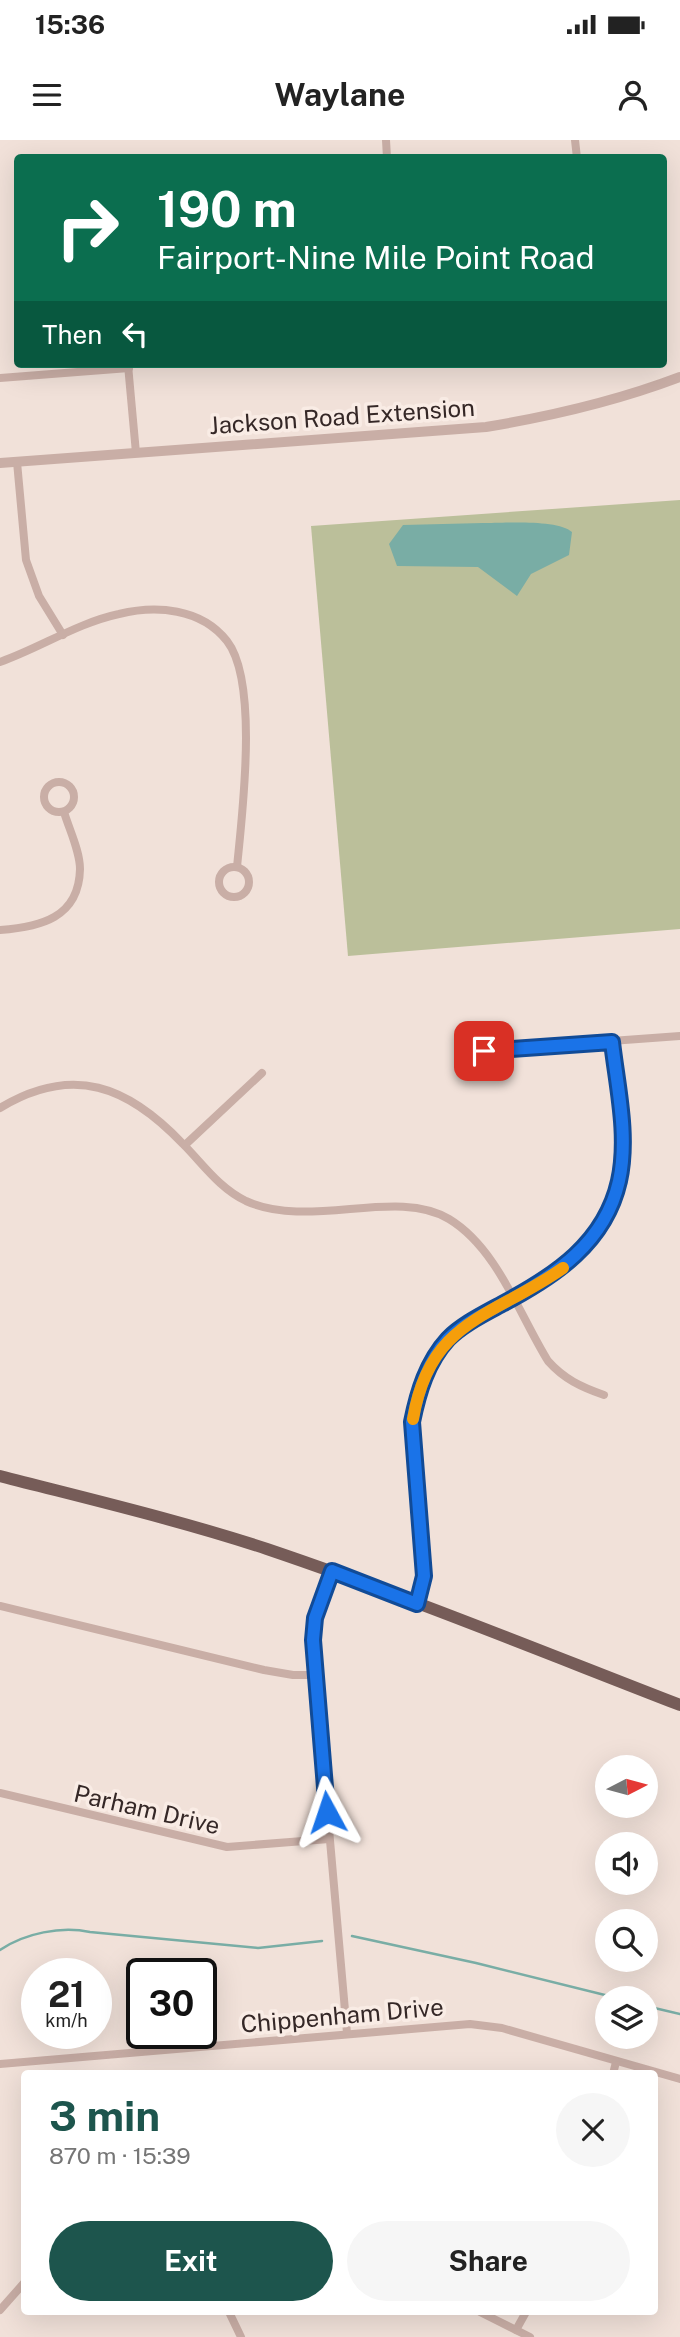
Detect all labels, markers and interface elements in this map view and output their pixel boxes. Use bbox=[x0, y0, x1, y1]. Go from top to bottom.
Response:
text: 15:36 bbox=[35, 9, 105, 40]
icon: menu bbox=[28, 76, 66, 114]
text: Waylane bbox=[275, 76, 405, 113]
icon: person bbox=[614, 76, 652, 114]
text: 190 m bbox=[157, 180, 297, 238]
icon: right bbox=[42, 182, 133, 273]
text: Fairport-Nine Mile Point Road bbox=[157, 239, 595, 276]
icon: left bbox=[116, 315, 154, 353]
text: Then bbox=[42, 319, 102, 350]
street label: Jackson Road Extension bbox=[208, 393, 476, 439]
pin bbox=[454, 1021, 514, 1081]
icon: arrive bbox=[465, 1032, 503, 1070]
north arrow bbox=[595, 1755, 658, 1818]
map controls bbox=[595, 1755, 658, 2049]
position arrow bbox=[290, 1775, 364, 1849]
street label: Parham Drive bbox=[71, 1779, 223, 1839]
button: sound bbox=[595, 1832, 658, 1895]
button: search bbox=[595, 1909, 658, 1972]
speed limit sign: 30 bbox=[126, 1958, 217, 2049]
text: 21 bbox=[48, 1974, 85, 2015]
button: layers bbox=[595, 1986, 658, 2049]
street label: Chippenham Drive bbox=[239, 1992, 445, 2038]
text: km/h bbox=[45, 2010, 88, 2031]
text: 3 min bbox=[49, 2091, 160, 2140]
button: close bbox=[556, 2093, 630, 2167]
text: 870 m · 15:39 bbox=[49, 2142, 191, 2169]
button: Exit bbox=[49, 2221, 333, 2301]
button: Share bbox=[347, 2221, 630, 2301]

